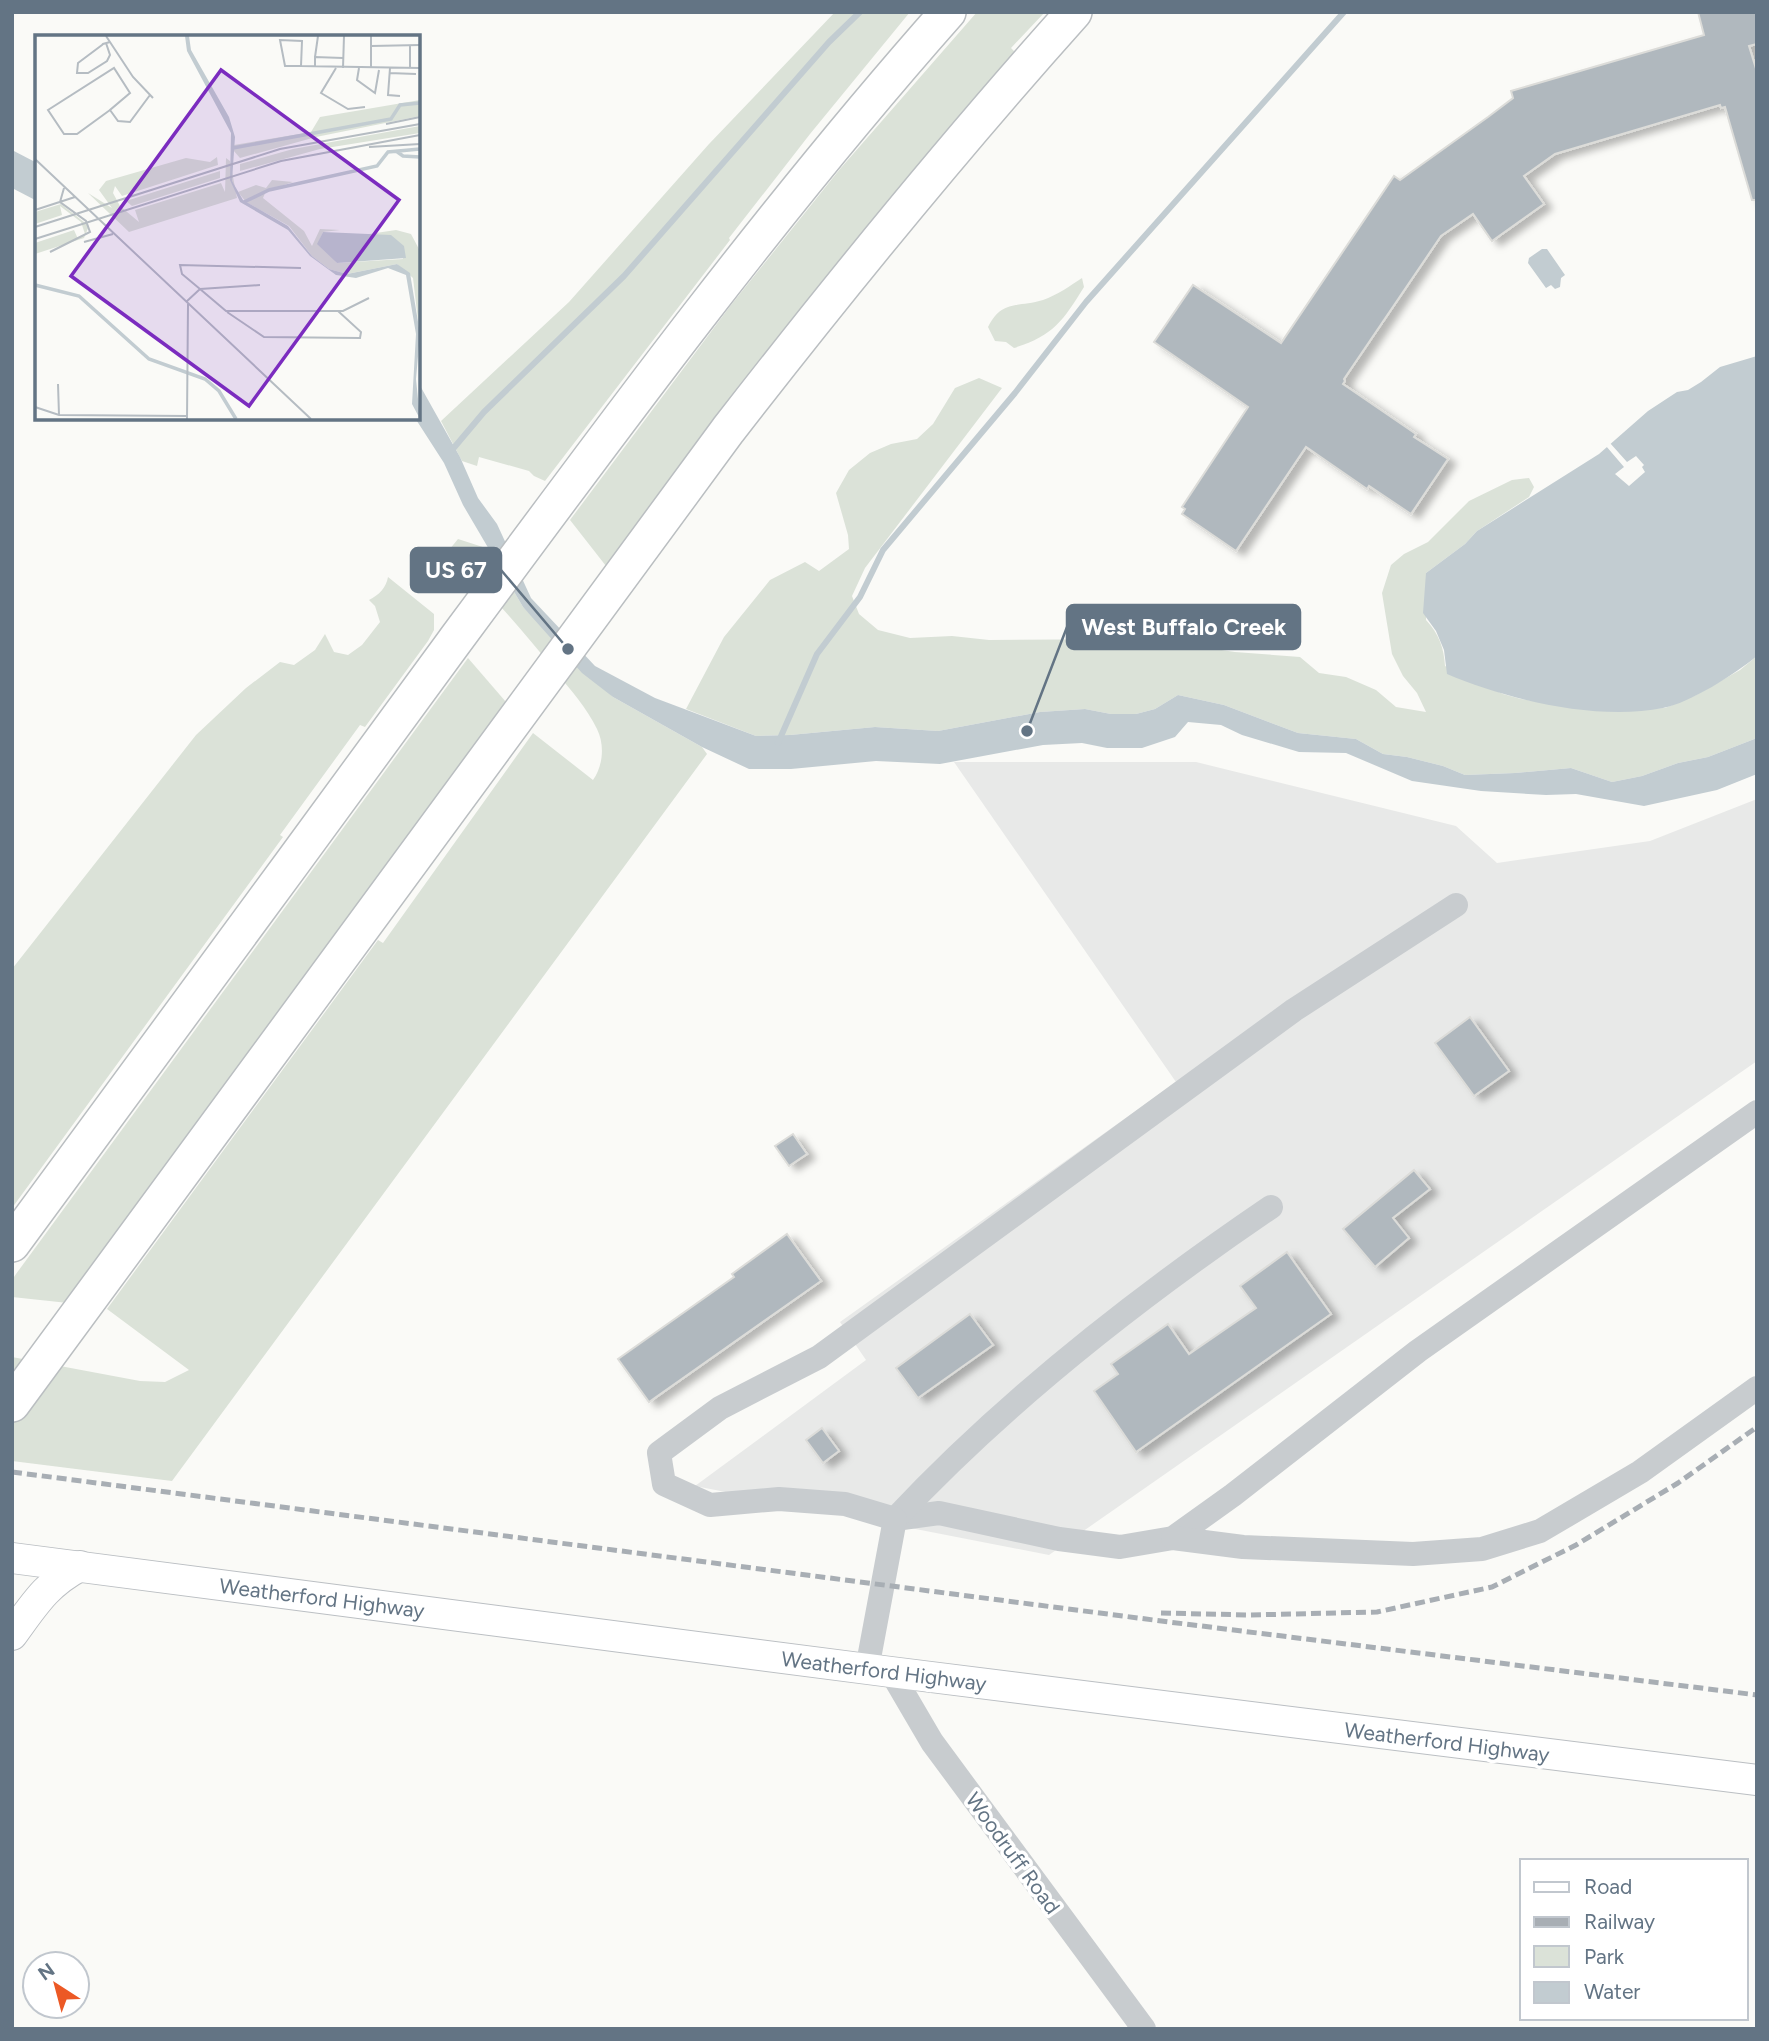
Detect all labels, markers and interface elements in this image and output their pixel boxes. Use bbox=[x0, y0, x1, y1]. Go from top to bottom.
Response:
inset map bbox=[35, 35, 420, 420]
callout: US 67 bbox=[411, 548, 501, 592]
text: US 67 bbox=[425, 556, 487, 584]
callout: West Buffalo Creek bbox=[1067, 605, 1300, 649]
text: West Buffalo Creek bbox=[1082, 613, 1287, 641]
street label: Weatherford Highway bbox=[218, 1573, 426, 1623]
street label: Weatherford Highway bbox=[780, 1646, 988, 1696]
street label: Weatherford Highway bbox=[1343, 1717, 1551, 1767]
street label: Woodruff Road bbox=[961, 1787, 1065, 1919]
legend bbox=[1520, 1859, 1748, 2020]
text: Road bbox=[1584, 1874, 1632, 1899]
text: Railway bbox=[1584, 1909, 1655, 1934]
text: Park bbox=[1584, 1944, 1625, 1969]
north arrow bbox=[21, 1950, 91, 2020]
text: N bbox=[34, 1958, 59, 1985]
text: Water bbox=[1584, 1979, 1640, 2004]

